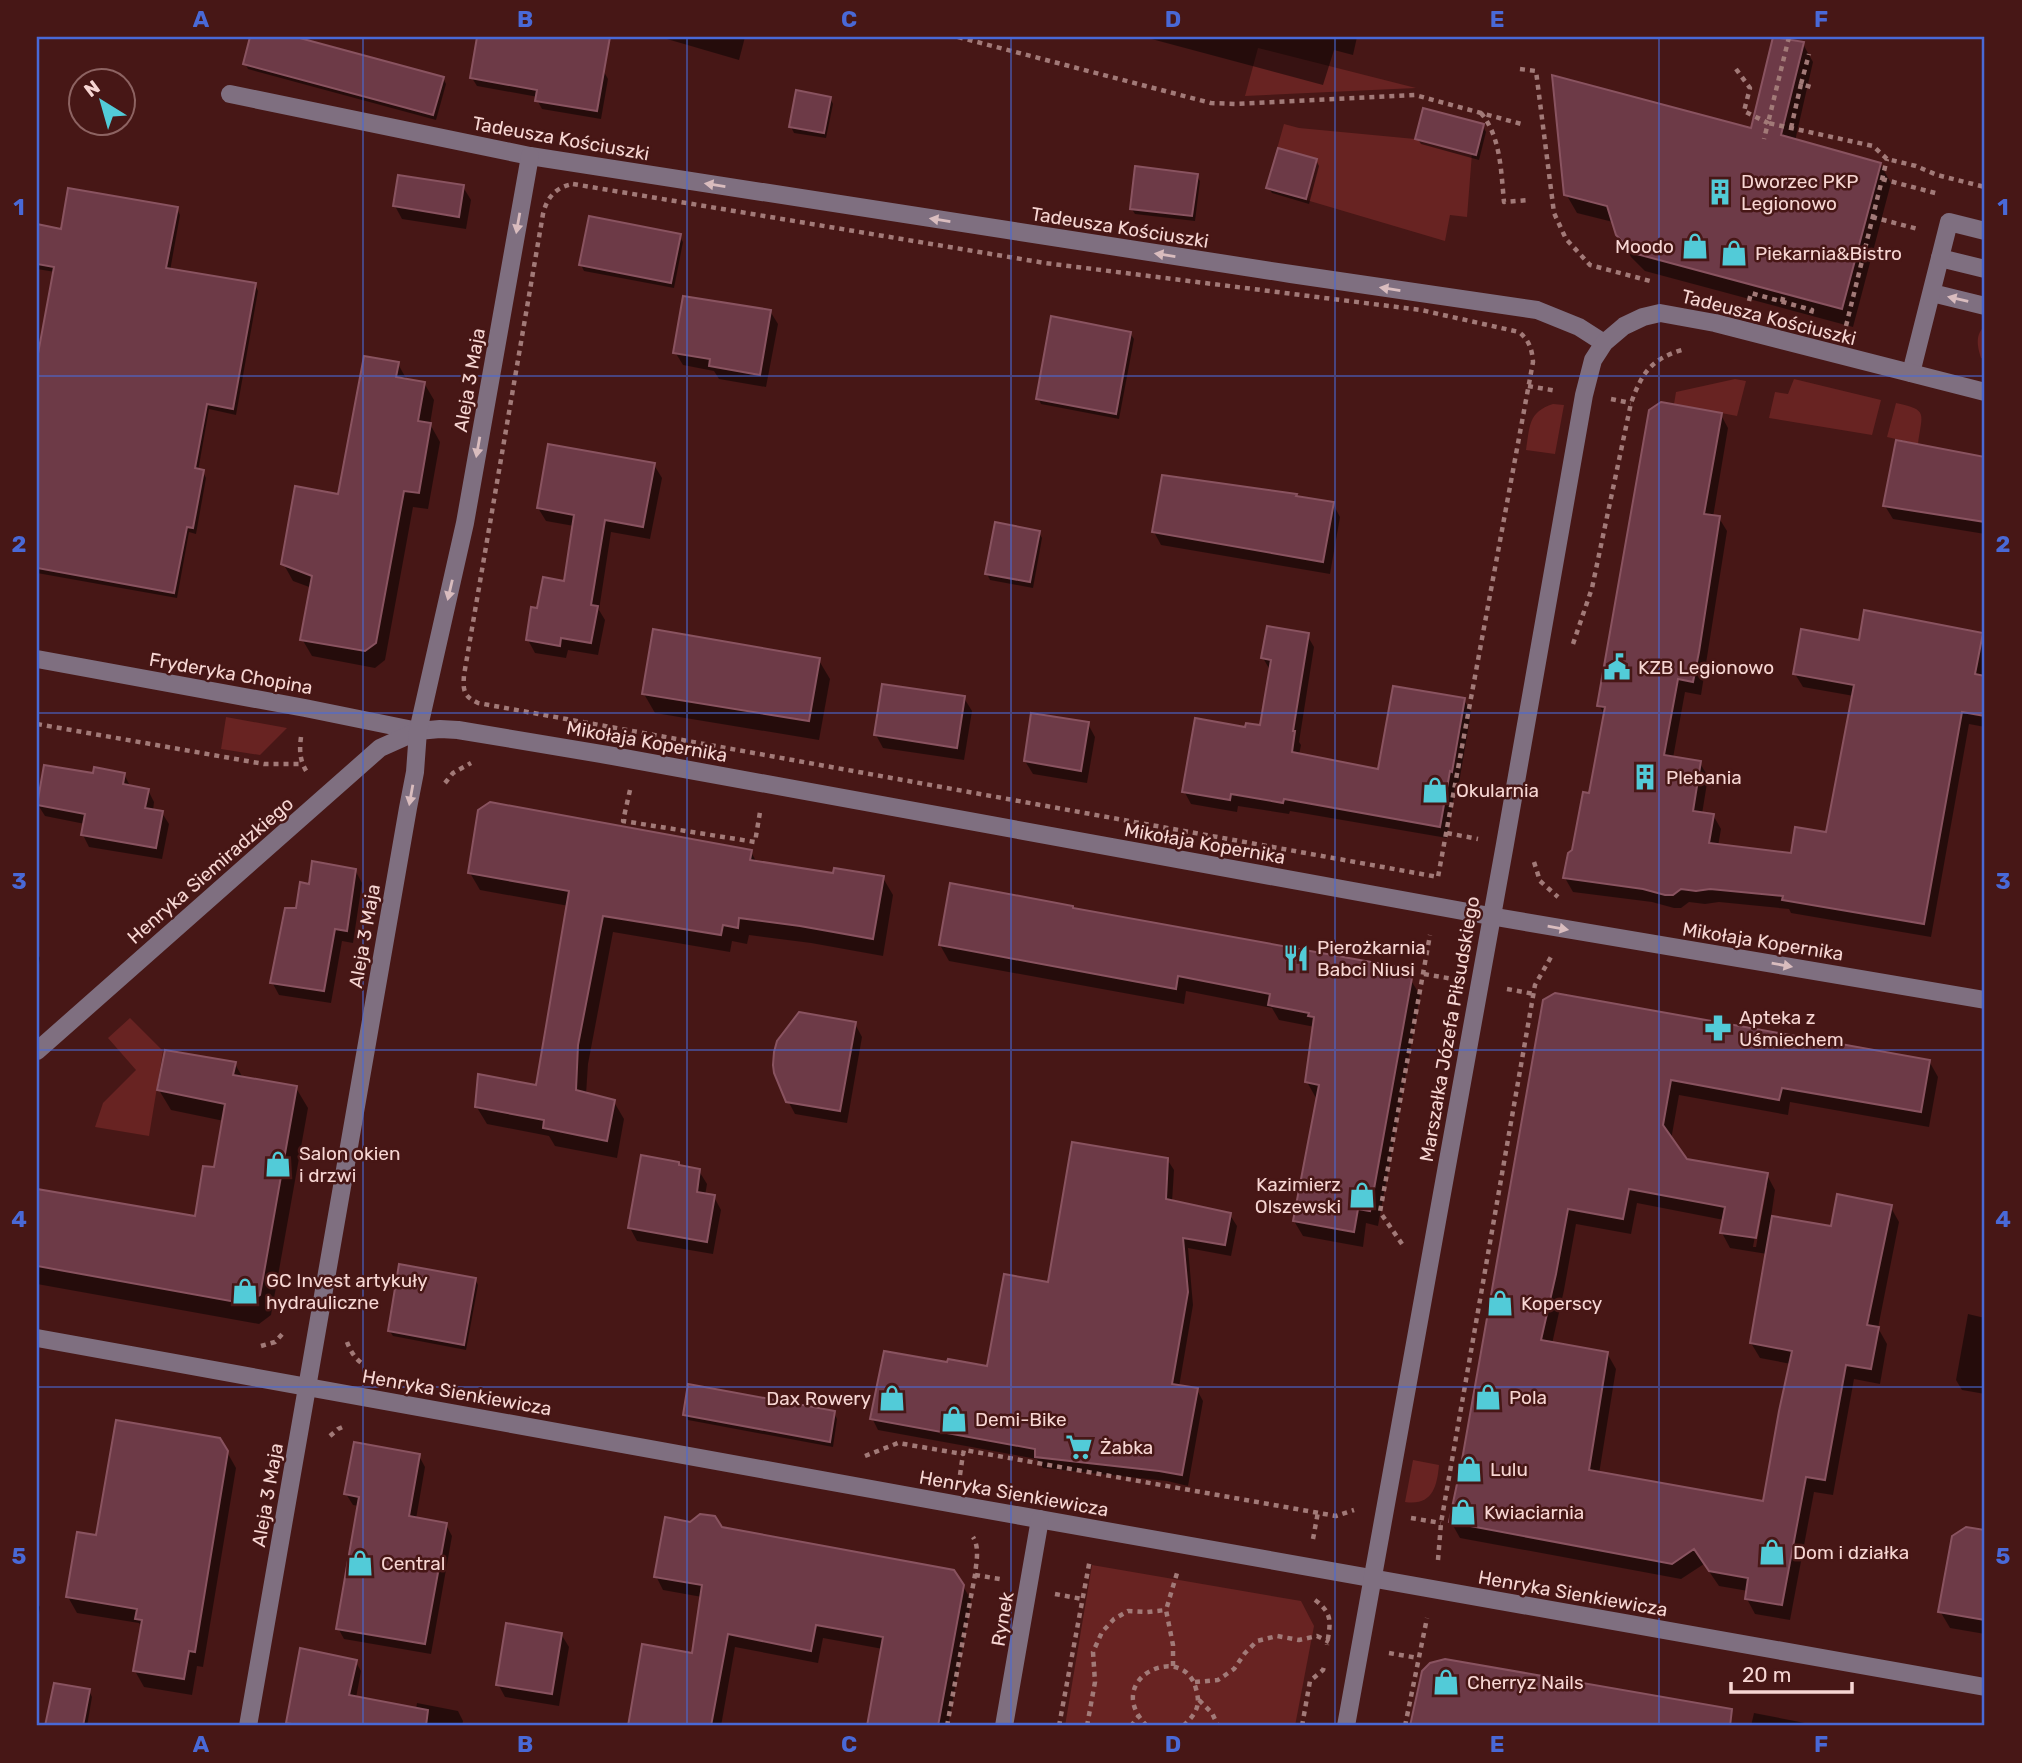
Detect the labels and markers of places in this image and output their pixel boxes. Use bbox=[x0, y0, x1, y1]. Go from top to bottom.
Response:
place label: Dworzec PKP Legionowo bbox=[1741, 170, 1858, 215]
building icon: Dworzec PKP Legionowo bbox=[1705, 177, 1735, 207]
shop icon: Moodo bbox=[1680, 231, 1710, 261]
place label: Moodo bbox=[1615, 235, 1674, 258]
shop icon: Piekarnia&Bistro bbox=[1719, 238, 1749, 268]
place label: Piekarnia&Bistro bbox=[1755, 242, 1902, 265]
public building icon: KZB Legionowo bbox=[1602, 652, 1632, 682]
place label: KZB Legionowo bbox=[1638, 656, 1774, 679]
building icon: Plebania bbox=[1630, 762, 1660, 792]
place label: Plebania bbox=[1666, 766, 1742, 789]
shop icon: Okularnia bbox=[1420, 775, 1450, 805]
place label: Okularnia bbox=[1456, 779, 1539, 802]
place label: Pierożkarnia Babci Niusi bbox=[1317, 936, 1426, 981]
restaurant icon: Pierożkarnia Babci Niusi bbox=[1281, 943, 1311, 973]
place label: Apteka z Uśmiechem bbox=[1739, 1006, 1844, 1051]
pharmacy icon: Apteka z Uśmiechem bbox=[1703, 1013, 1733, 1043]
place label: Salon okien i drzwi bbox=[299, 1142, 400, 1187]
shop icon: Salon okien i drzwi bbox=[263, 1149, 293, 1179]
place label: Kazimierz Olszewski bbox=[1255, 1173, 1341, 1218]
shop icon: Kazimierz Olszewski bbox=[1347, 1180, 1377, 1210]
place label: GC Invest artykuły hydrauliczne bbox=[266, 1269, 428, 1314]
shop icon: GC Invest artykuły hydrauliczne bbox=[230, 1276, 260, 1306]
shop icon: Koperscy bbox=[1485, 1288, 1515, 1318]
place label: Koperscy bbox=[1521, 1292, 1602, 1315]
shop icon: Pola bbox=[1473, 1382, 1503, 1412]
shop icon: Dax Rowery bbox=[877, 1383, 907, 1413]
place label: Pola bbox=[1509, 1386, 1547, 1409]
place label: Dax Rowery bbox=[766, 1387, 871, 1410]
shop icon: Demi-Bike bbox=[939, 1404, 969, 1434]
place label: Demi-Bike bbox=[975, 1408, 1067, 1431]
supermarket icon: Żabka bbox=[1064, 1432, 1094, 1462]
place label: Żabka bbox=[1100, 1436, 1153, 1459]
shop icon: Lulu bbox=[1454, 1454, 1484, 1484]
place label: Lulu bbox=[1490, 1458, 1528, 1481]
shop icon: Kwiaciarnia bbox=[1448, 1497, 1478, 1527]
place label: Kwiaciarnia bbox=[1484, 1501, 1584, 1524]
shop icon: Dom i działka bbox=[1757, 1537, 1787, 1567]
place label: Dom i działka bbox=[1793, 1541, 1909, 1564]
shop icon: Central bbox=[345, 1548, 375, 1578]
place label: Central bbox=[381, 1552, 445, 1575]
shop icon: Cherryz Nails bbox=[1431, 1667, 1461, 1697]
place label: Cherryz Nails bbox=[1467, 1671, 1584, 1694]

